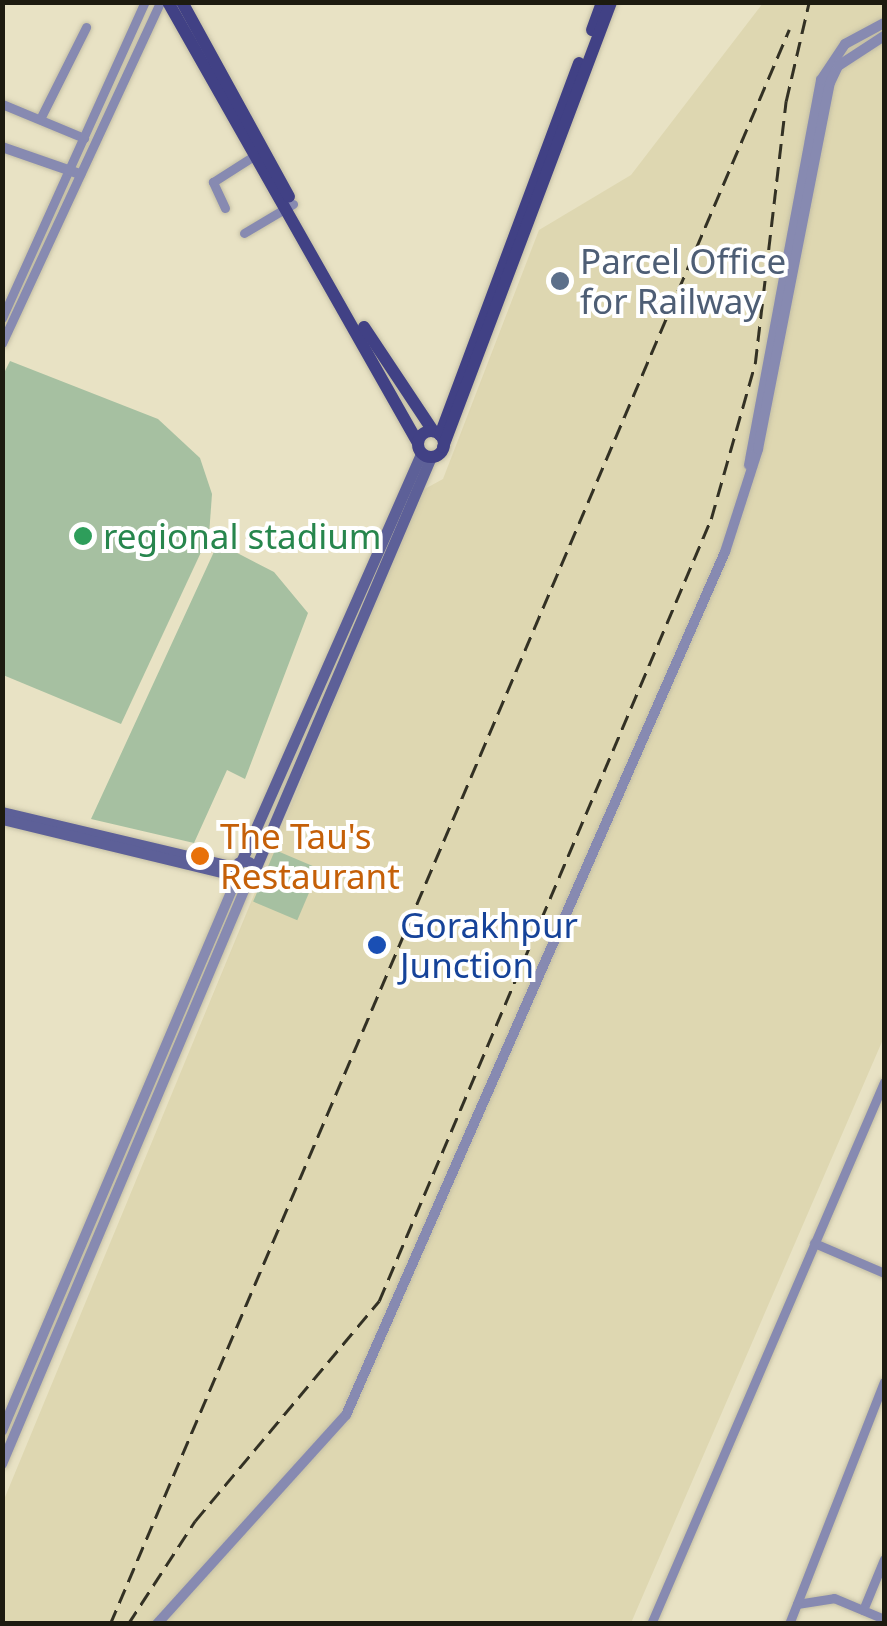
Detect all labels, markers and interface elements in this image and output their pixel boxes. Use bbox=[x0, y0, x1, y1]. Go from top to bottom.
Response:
place label: Parcel Office for Railway bbox=[580, 240, 786, 322]
marker: Parcel Office for Railway bbox=[549, 270, 571, 292]
place label: regional stadium bbox=[103, 515, 382, 557]
marker: regional stadium bbox=[72, 525, 94, 547]
place label: The Tau's Restaurant bbox=[220, 815, 400, 897]
marker: The Tau's Restaurant bbox=[189, 845, 211, 867]
place label: Gorakhpur Junction bbox=[400, 904, 578, 986]
marker: Gorakhpur Junction bbox=[364, 932, 390, 958]

